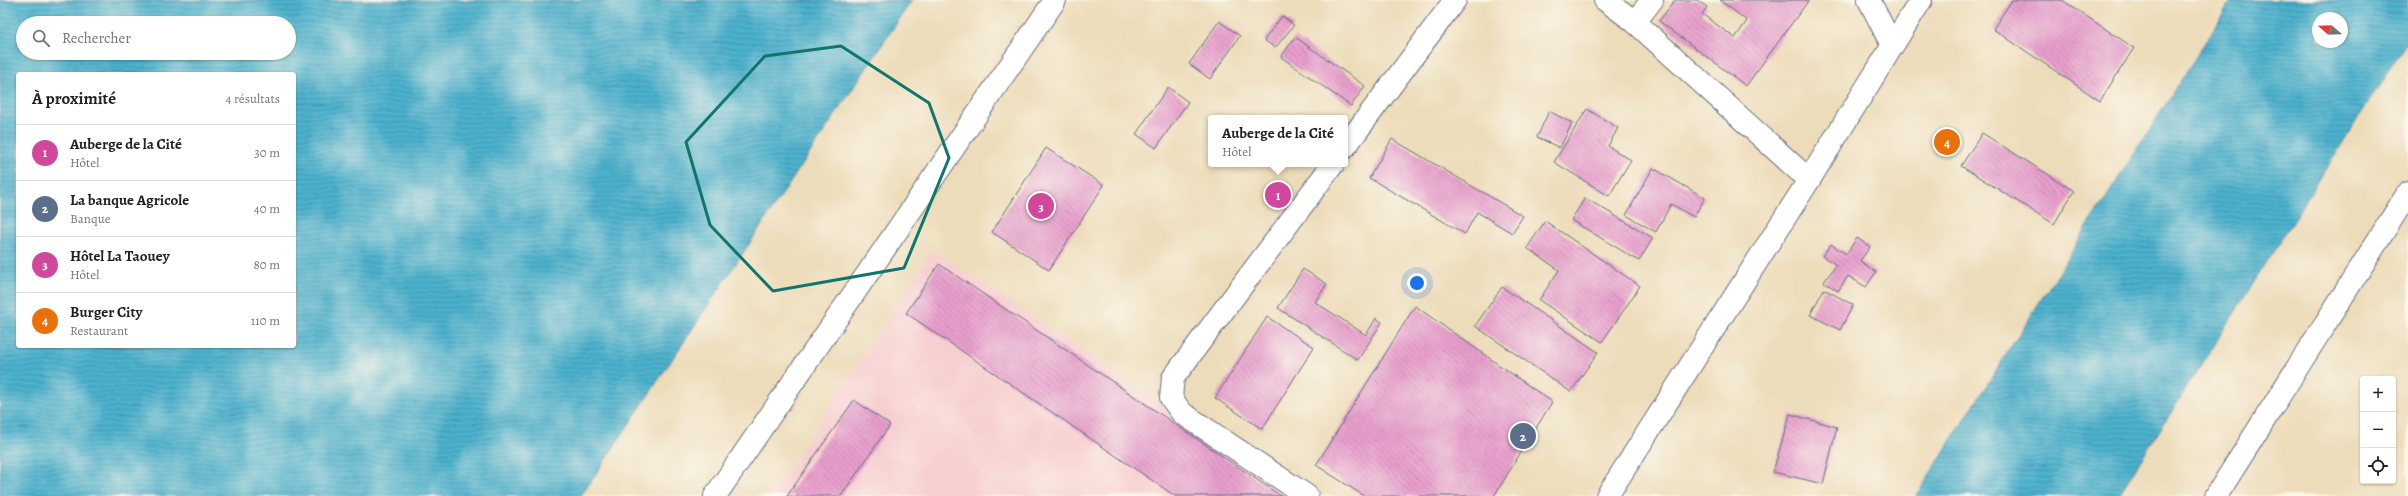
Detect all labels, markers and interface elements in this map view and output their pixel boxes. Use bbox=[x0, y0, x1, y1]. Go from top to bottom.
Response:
north arrow bbox=[2312, 12, 2348, 48]
search box bbox=[16, 16, 296, 60]
icon: search bbox=[30, 27, 52, 49]
text: Rechercher bbox=[62, 28, 131, 48]
text: À proximité bbox=[32, 87, 116, 110]
text: 4 résultats bbox=[226, 90, 280, 107]
popup bbox=[1208, 115, 1348, 167]
text: Auberge de la Cité bbox=[1222, 123, 1334, 143]
pin: 4 bbox=[1934, 127, 1960, 157]
text: Auberge de la Cité bbox=[70, 134, 182, 154]
text: Hôtel bbox=[1222, 143, 1251, 160]
text: 1 bbox=[43, 144, 47, 161]
text: 30 m bbox=[254, 144, 280, 161]
text: Hôtel bbox=[70, 154, 99, 171]
pin: 1 bbox=[1265, 180, 1291, 210]
text: La banque Agricole bbox=[70, 190, 189, 210]
pin: 3 bbox=[1028, 191, 1054, 221]
text: 2 bbox=[42, 200, 48, 217]
text: 40 m bbox=[254, 200, 280, 217]
text: Banque bbox=[70, 210, 111, 227]
text: Hôtel La Taouey bbox=[70, 246, 170, 266]
text: 3 bbox=[42, 256, 48, 273]
text: 80 m bbox=[253, 256, 280, 273]
text: Hôtel bbox=[70, 266, 99, 283]
your location bbox=[1407, 273, 1427, 293]
text: Burger City bbox=[70, 302, 142, 322]
text: 4 bbox=[42, 312, 48, 329]
text: 110 m bbox=[251, 312, 280, 329]
text: Restaurant bbox=[70, 322, 128, 339]
map controls bbox=[2360, 376, 2396, 484]
button: + bbox=[2360, 376, 2396, 412]
button: − bbox=[2360, 412, 2396, 448]
pin: 2 bbox=[1510, 421, 1536, 451]
button: locate bbox=[2360, 448, 2396, 484]

